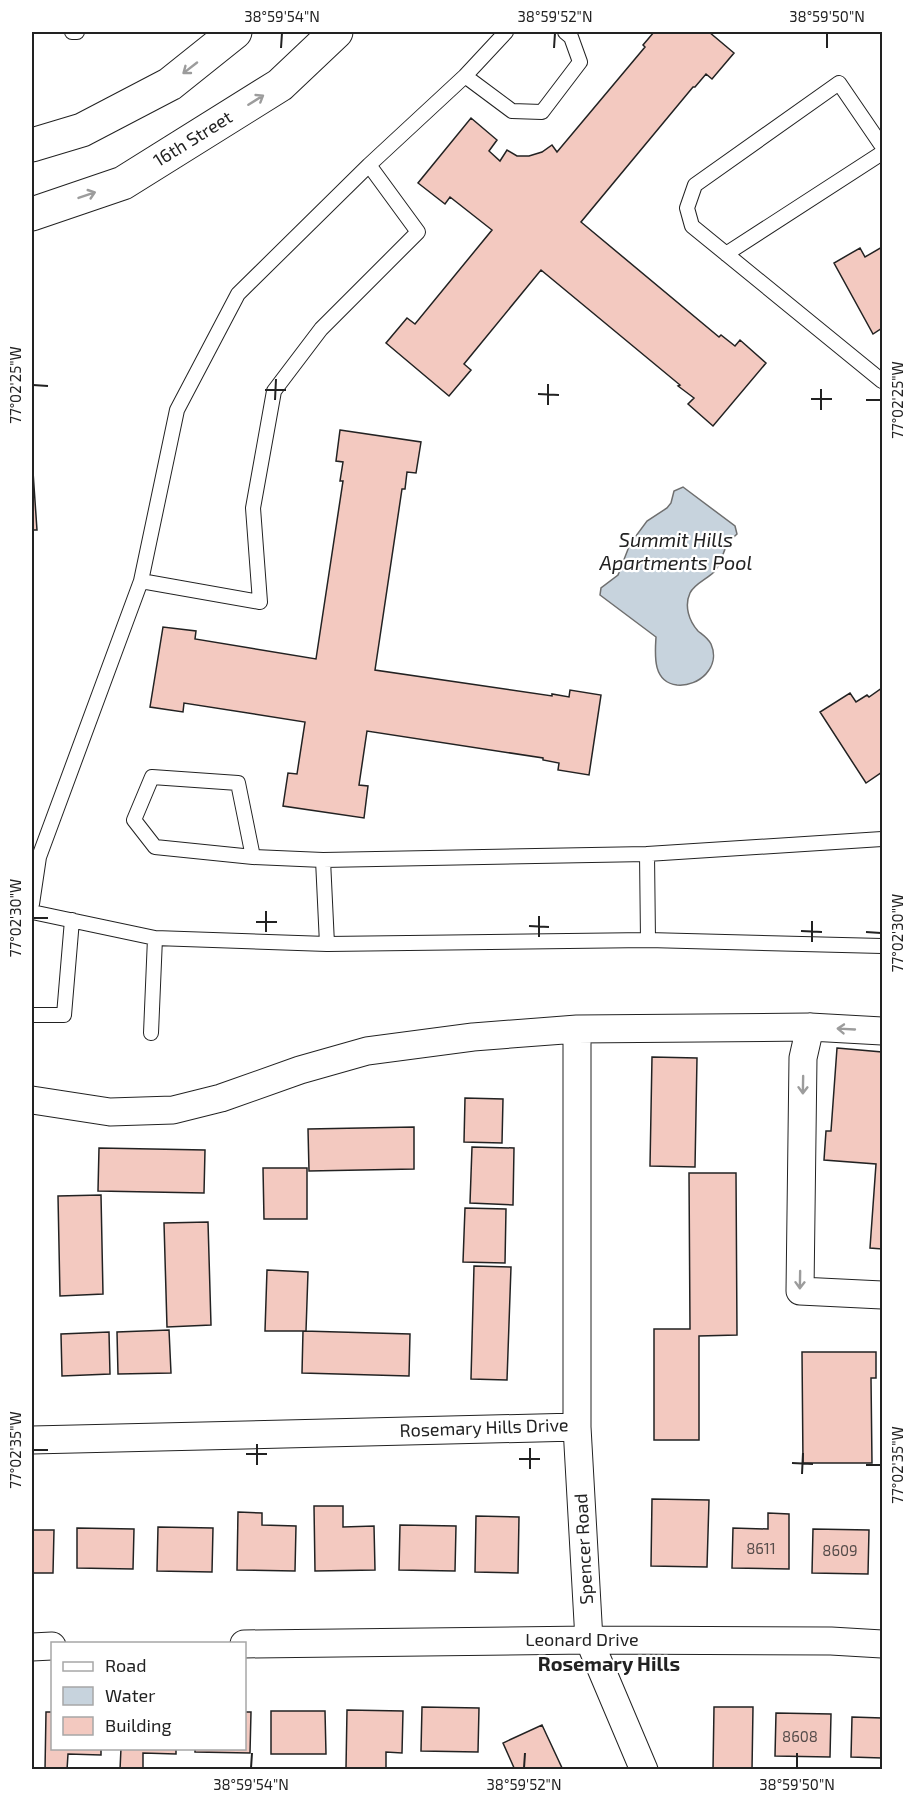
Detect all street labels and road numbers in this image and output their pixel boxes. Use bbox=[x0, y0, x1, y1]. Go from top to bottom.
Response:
street label: 16th Street bbox=[149, 105, 236, 171]
street label: Rosemary Hills Drive bbox=[399, 1413, 569, 1441]
street label: Spencer Road bbox=[569, 1493, 597, 1605]
street label: Leonard Drive bbox=[525, 1628, 639, 1650]

